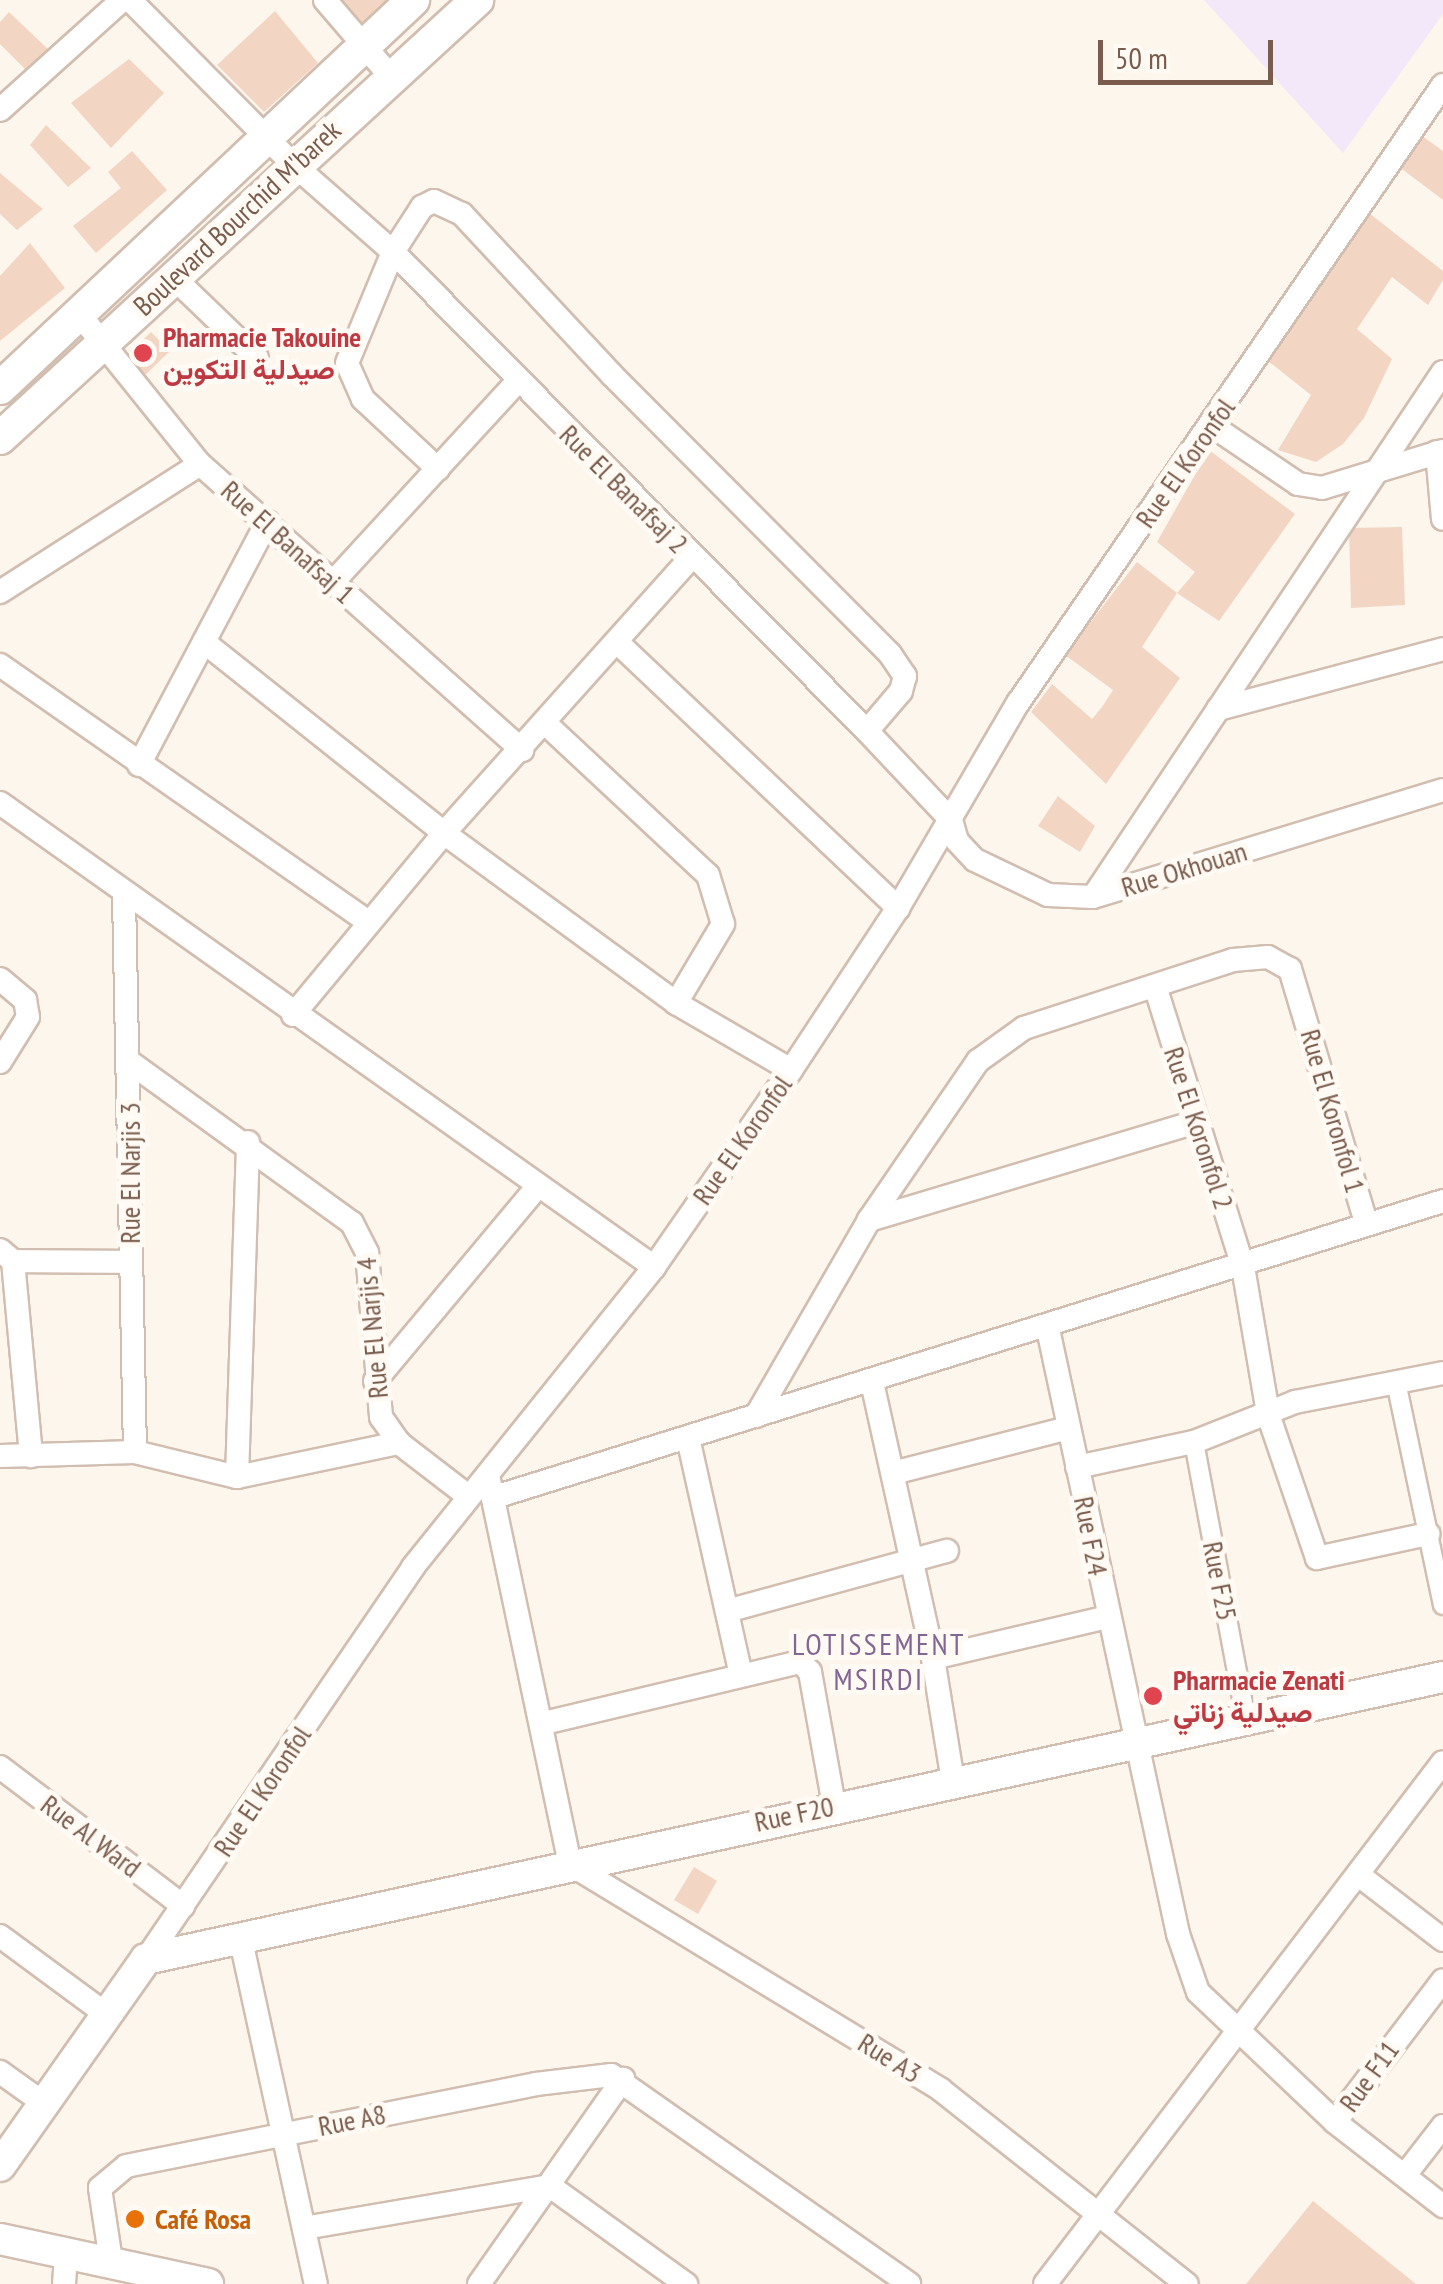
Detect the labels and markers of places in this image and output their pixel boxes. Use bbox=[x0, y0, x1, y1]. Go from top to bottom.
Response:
place label: Pharmacie Takouine صيدلية التكوين bbox=[163, 320, 362, 386]
marker: Pharmacie Takouine صيدلية التكوين bbox=[132, 342, 154, 364]
place label: Pharmacie Zenati صيدلية زناتي bbox=[1173, 1663, 1345, 1729]
marker: Pharmacie Zenati صيدلية زناتي bbox=[1142, 1685, 1164, 1707]
place label: Café Rosa bbox=[155, 2202, 251, 2236]
marker: Café Rosa bbox=[124, 2208, 146, 2230]

